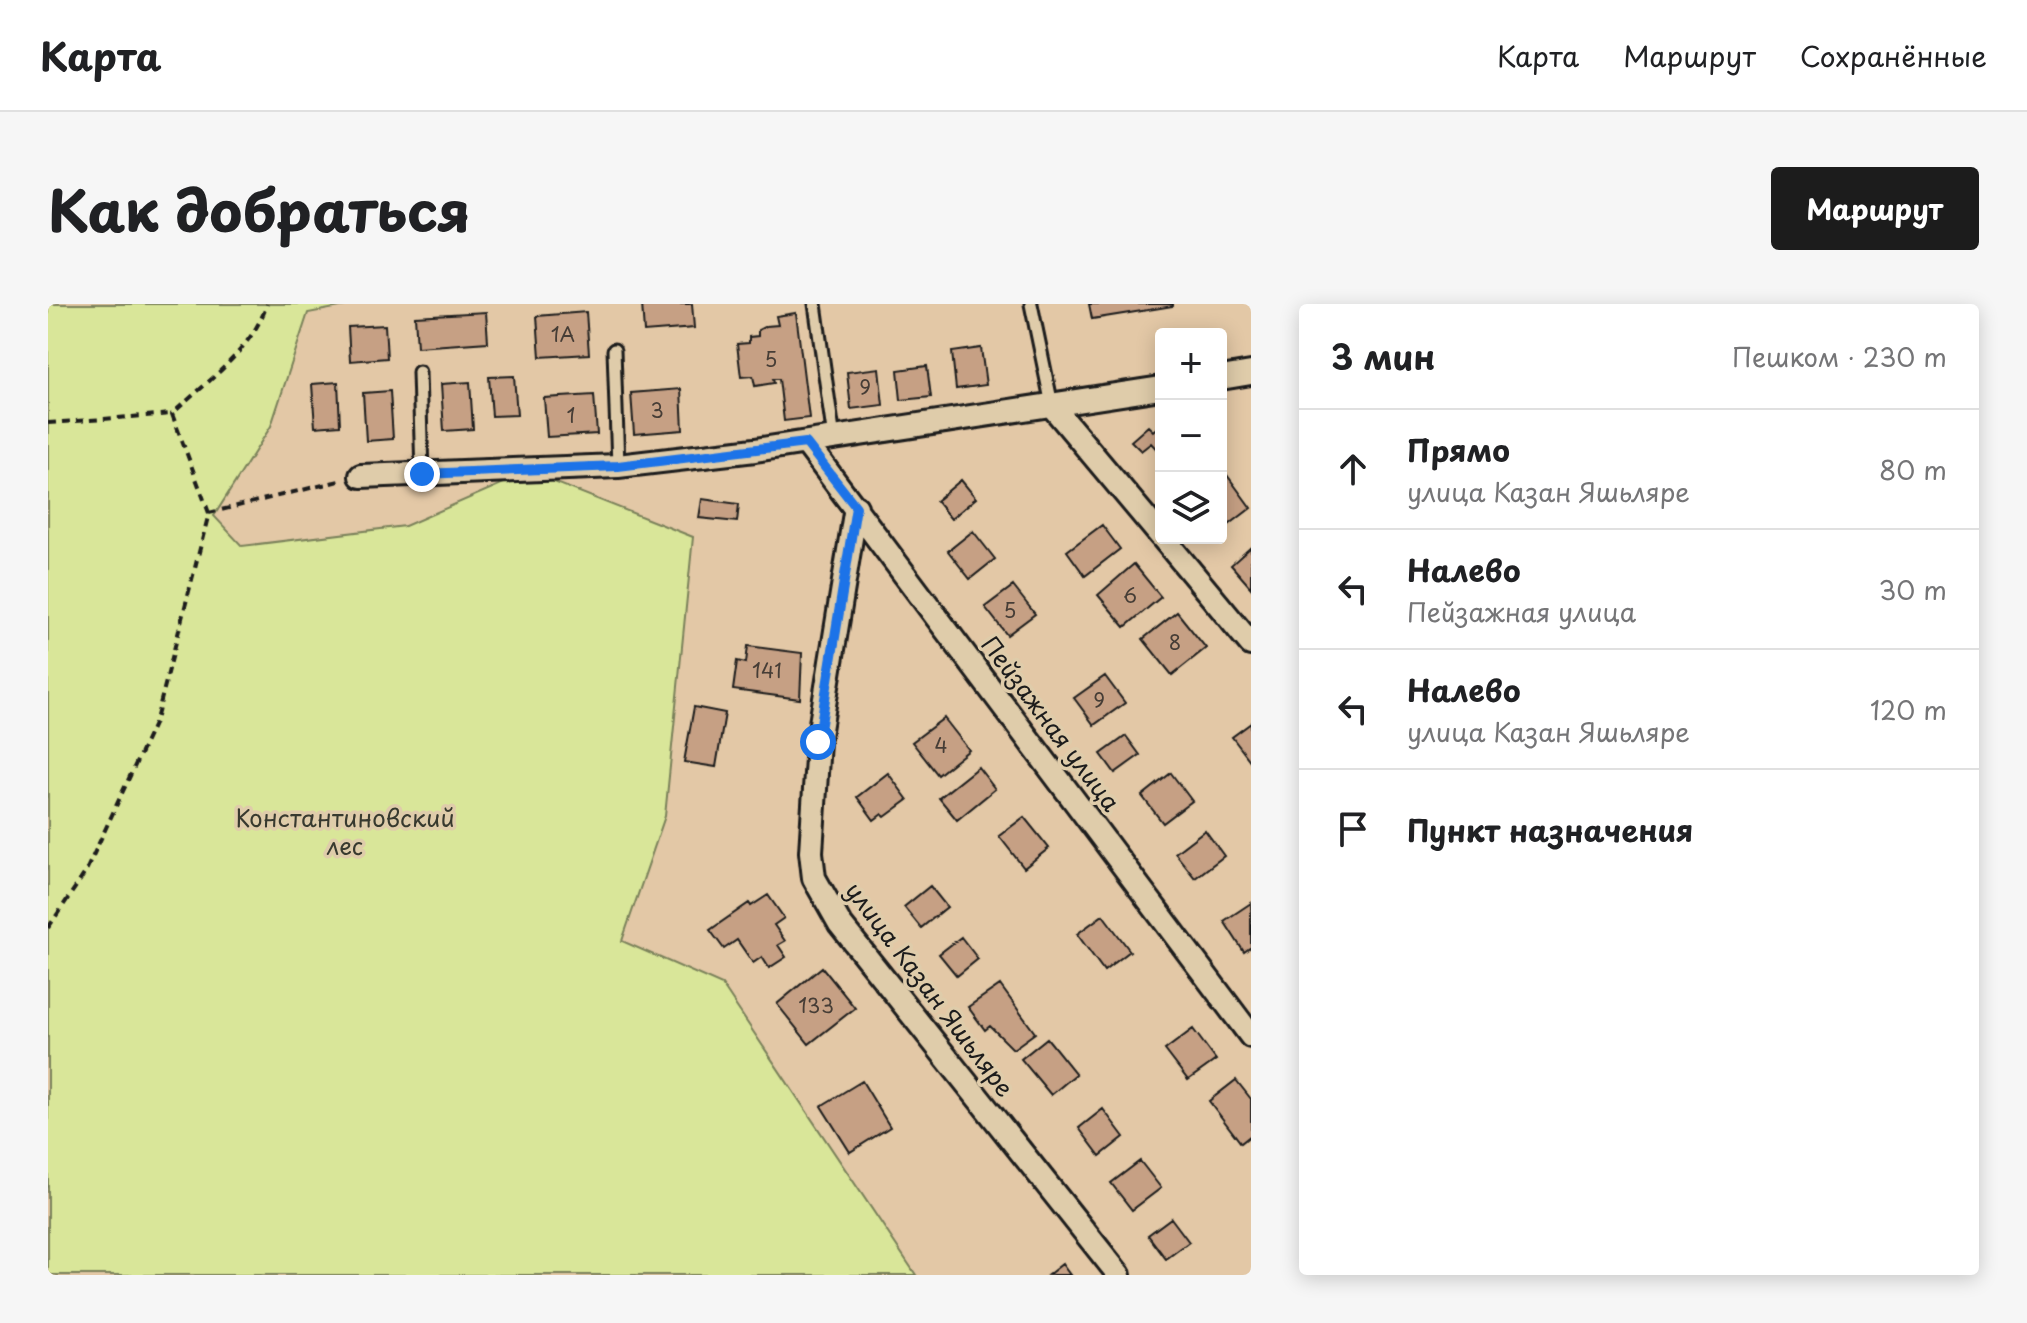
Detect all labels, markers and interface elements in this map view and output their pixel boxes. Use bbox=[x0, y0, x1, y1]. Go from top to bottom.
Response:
text: Карта bbox=[40, 27, 162, 84]
text: Карта bbox=[1497, 34, 1579, 77]
text: Маршрут bbox=[1623, 34, 1756, 77]
text: Сохранённые bbox=[1800, 34, 1987, 77]
text: Как добраться bbox=[48, 166, 471, 251]
button: Маршрут bbox=[1771, 167, 1979, 250]
house number: 1А bbox=[551, 319, 575, 349]
map controls bbox=[1155, 328, 1227, 544]
button: + bbox=[1155, 328, 1227, 400]
text: 3 мин bbox=[1331, 330, 1435, 382]
text: Пешком · 230 m bbox=[1732, 337, 1947, 376]
house number: 5 bbox=[765, 344, 777, 374]
house number: 9 bbox=[859, 372, 871, 402]
house number: 3 bbox=[650, 395, 664, 425]
house number: 1 bbox=[567, 400, 575, 430]
button: − bbox=[1155, 400, 1227, 472]
text: Прямо bbox=[1407, 427, 1510, 472]
icon: ahead bbox=[1331, 447, 1375, 491]
text: 80 m bbox=[1879, 450, 1947, 489]
route end bbox=[404, 456, 440, 492]
button: layers bbox=[1155, 472, 1227, 544]
text: улица Казан Яшьляре bbox=[1407, 472, 1690, 511]
text: Налево bbox=[1407, 547, 1521, 592]
icon: left bbox=[1331, 567, 1375, 611]
text: 30 m bbox=[1879, 570, 1947, 609]
house number: 6 bbox=[1123, 580, 1137, 610]
text: Пейзажная улица bbox=[1407, 592, 1636, 631]
house number: 5 bbox=[1004, 595, 1016, 625]
house number: 8 bbox=[1169, 627, 1181, 657]
street label: Пейзажная улица bbox=[974, 628, 1130, 818]
house number: 141 bbox=[752, 655, 782, 685]
text: Налево bbox=[1407, 667, 1521, 712]
house number: 9 bbox=[1093, 685, 1105, 715]
icon: left bbox=[1331, 687, 1375, 731]
text: 120 m bbox=[1870, 690, 1947, 729]
text: улица Казан Яшьляре bbox=[1407, 712, 1690, 751]
route start bbox=[800, 724, 836, 760]
house number: 4 bbox=[934, 730, 948, 760]
park label: Константиновский лес bbox=[235, 799, 455, 863]
icon: arrive bbox=[1331, 807, 1375, 851]
text: Пункт назначения bbox=[1407, 807, 1693, 852]
street label: улица Казан Яшьляре bbox=[838, 874, 1024, 1104]
house number: 133 bbox=[798, 990, 834, 1020]

